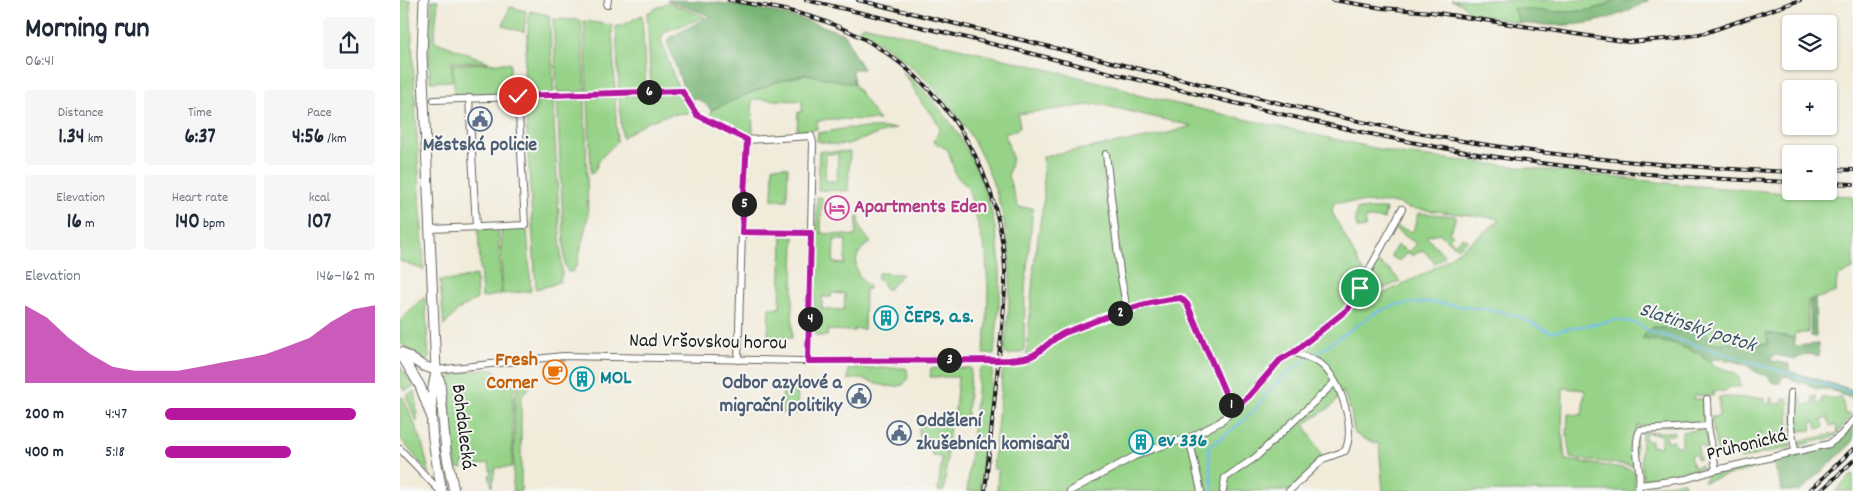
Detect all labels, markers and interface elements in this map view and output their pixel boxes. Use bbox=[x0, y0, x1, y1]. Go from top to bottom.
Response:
text: Morning run bbox=[25, 11, 149, 51]
map controls bbox=[1782, 15, 1837, 200]
button: layers bbox=[1782, 15, 1837, 70]
button: share bbox=[323, 17, 375, 69]
text: 06:41 bbox=[25, 50, 54, 73]
pin bbox=[497, 75, 539, 117]
pin: 6 bbox=[636, 80, 662, 104]
button: + bbox=[1782, 80, 1837, 135]
icon: check bbox=[504, 82, 532, 110]
text: 6 bbox=[646, 82, 653, 102]
text: Distance bbox=[58, 103, 104, 123]
text: Time bbox=[188, 103, 212, 123]
text: Pace bbox=[307, 103, 332, 123]
public building icon: Městská policie bbox=[467, 106, 493, 132]
text: 1.34 bbox=[58, 123, 84, 153]
text: 6:37 bbox=[184, 123, 216, 153]
text: 4:56 bbox=[292, 123, 324, 153]
text: km bbox=[84, 129, 103, 149]
text: /km bbox=[324, 129, 347, 149]
place label: Městská policie bbox=[423, 132, 537, 160]
button: − bbox=[1782, 145, 1837, 200]
text: Elevation bbox=[56, 188, 105, 208]
text: Heart rate bbox=[172, 188, 228, 208]
text: kcal bbox=[309, 188, 330, 208]
pin: 5 bbox=[732, 192, 756, 216]
text: 5 bbox=[741, 194, 748, 214]
place label: Apartments Eden bbox=[854, 194, 987, 222]
hotel icon: Apartments Eden bbox=[824, 195, 850, 221]
text: 16 bbox=[67, 208, 82, 238]
text: 140 bbox=[175, 208, 200, 238]
text: 107 bbox=[307, 208, 331, 238]
text: m bbox=[82, 214, 95, 234]
text: bpm bbox=[200, 214, 225, 234]
text: Elevation bbox=[25, 265, 81, 288]
text: 146–162 m bbox=[316, 265, 375, 288]
pin bbox=[1339, 267, 1381, 309]
icon: arrive bbox=[1346, 274, 1374, 302]
water label: Slatinský potok bbox=[1635, 296, 1761, 363]
pin: 2 bbox=[1108, 300, 1132, 326]
text: 2 bbox=[1117, 303, 1124, 323]
place label: ČEPS, a.s. bbox=[904, 304, 974, 332]
building icon: ČEPS, a.s. bbox=[873, 305, 899, 331]
pin: 4 bbox=[798, 306, 822, 332]
text: 4 bbox=[808, 309, 813, 329]
street label: Nad Vršovskou horou bbox=[629, 328, 787, 358]
place label: Fresh Corner bbox=[486, 347, 539, 398]
pin: 3 bbox=[936, 348, 962, 372]
text: 3 bbox=[946, 350, 953, 370]
cafe icon: Fresh Corner bbox=[542, 359, 568, 385]
place label: MOL bbox=[600, 365, 632, 393]
building icon: MOL bbox=[569, 366, 595, 392]
place label: Odbor azylové a migrační politiky bbox=[720, 370, 843, 421]
street label: Bohdalecká bbox=[443, 383, 481, 471]
public building icon: Odbor azylové a migrační politiky bbox=[846, 383, 872, 409]
pin: 1 bbox=[1218, 392, 1244, 418]
text: 1 bbox=[1230, 395, 1233, 415]
text: 200 m bbox=[25, 403, 64, 426]
text: 4:47 bbox=[105, 403, 127, 426]
place label: Oddělení zkušebních komisařů bbox=[916, 408, 1070, 459]
public building icon: Oddělení zkušebních komisařů bbox=[886, 420, 912, 446]
street label: Průhonická bbox=[1704, 422, 1790, 470]
place label: ev 336 bbox=[1158, 428, 1207, 456]
building icon: ev 336 bbox=[1128, 429, 1154, 455]
text: 400 m bbox=[25, 441, 64, 464]
text: 5:18 bbox=[105, 441, 125, 464]

